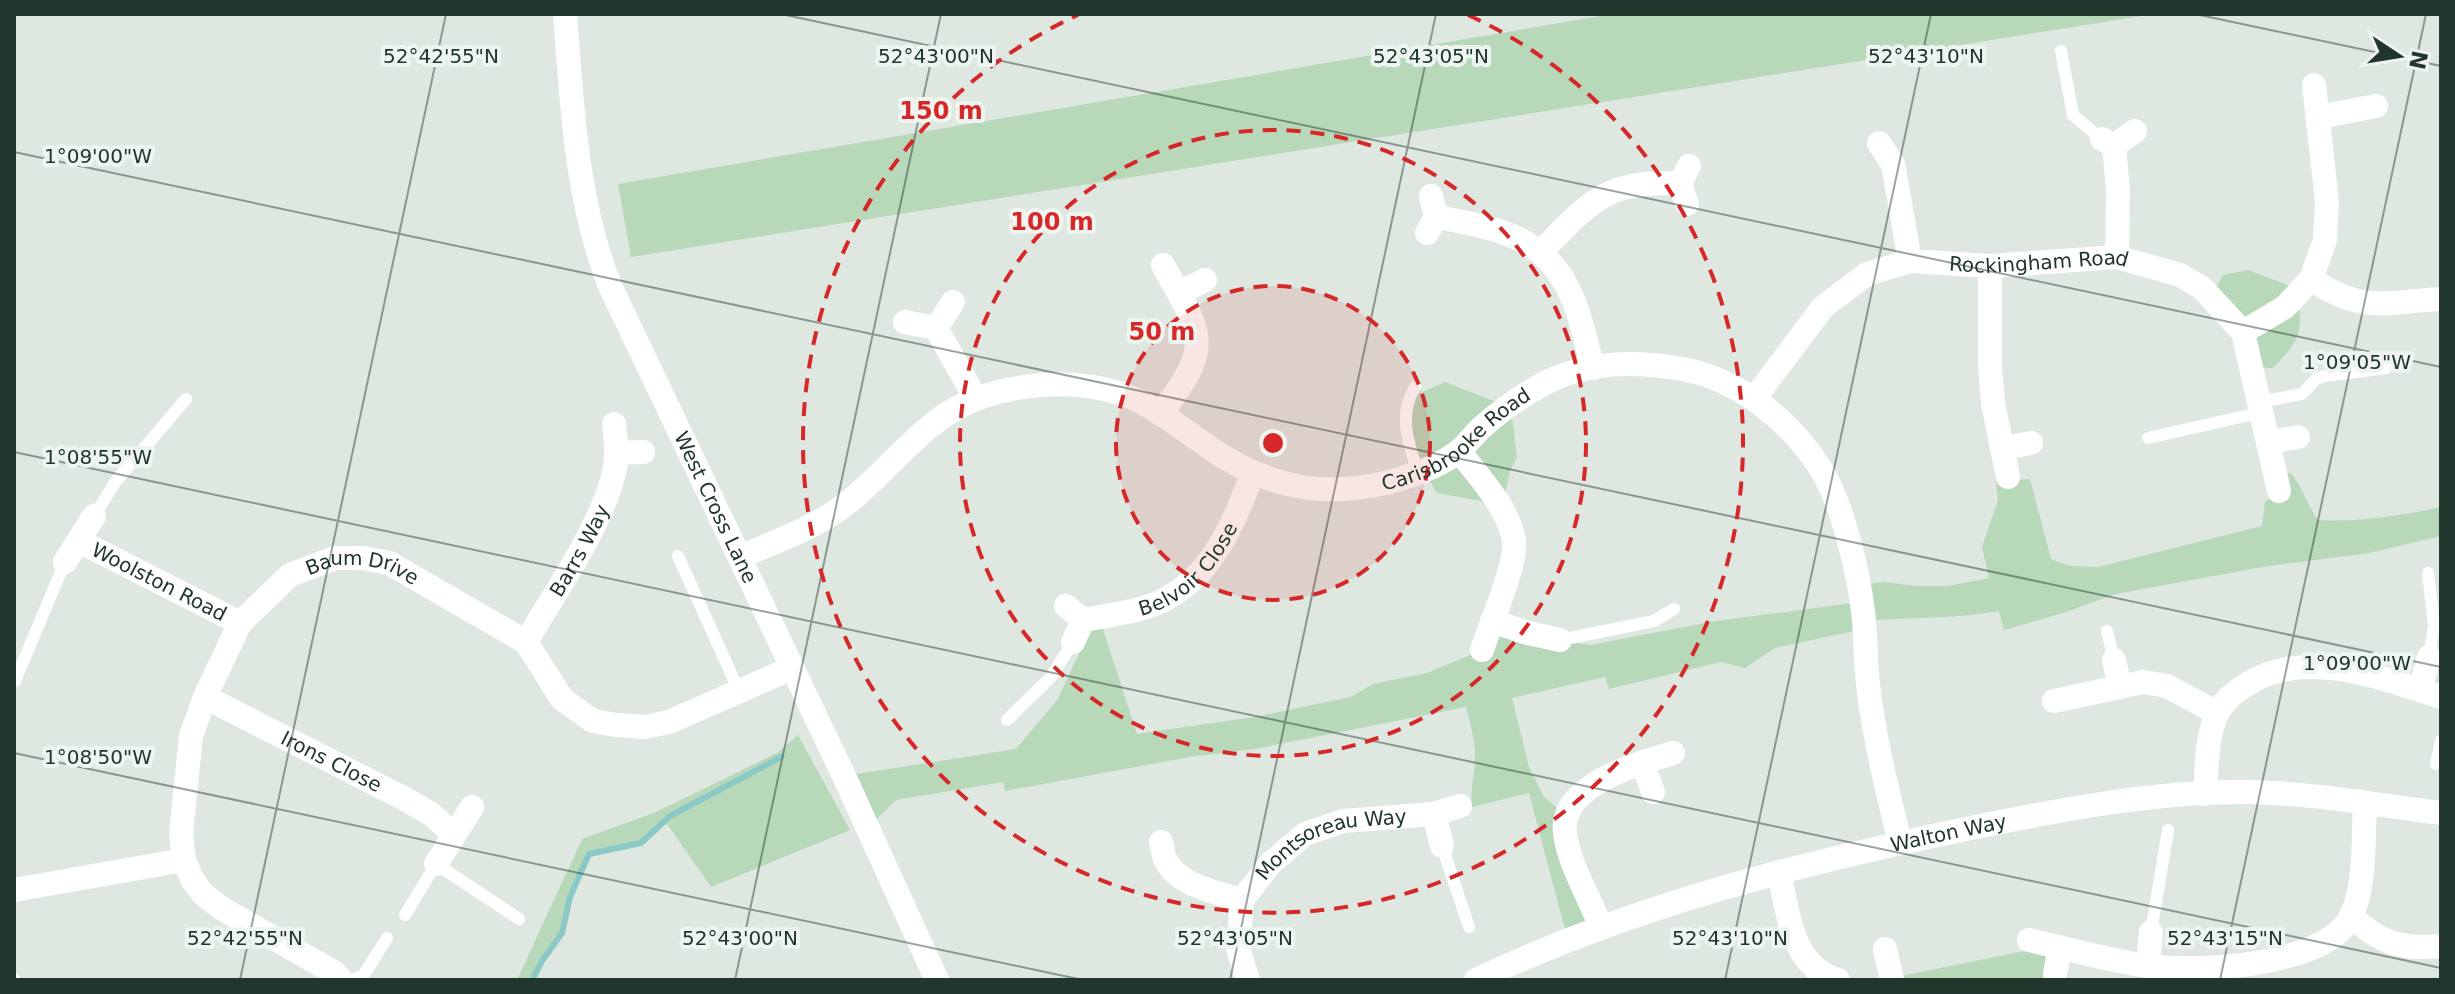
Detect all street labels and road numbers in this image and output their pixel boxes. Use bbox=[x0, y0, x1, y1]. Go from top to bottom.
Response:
street label: Rockingham Road bbox=[1948, 245, 2131, 278]
street label: Carisbrooke Road bbox=[1379, 383, 1535, 495]
street label: West Cross Lane bbox=[669, 428, 762, 587]
street label: Barrs Way bbox=[544, 501, 614, 601]
street label: Belvoir Close bbox=[1135, 519, 1242, 621]
street label: Woolston Road bbox=[88, 537, 231, 626]
street label: Baum Drive bbox=[302, 546, 423, 590]
street label: Irons Close bbox=[277, 726, 386, 797]
street label: Montsoreau Way bbox=[1250, 804, 1408, 885]
street label: Walton Way bbox=[1888, 809, 2009, 857]

